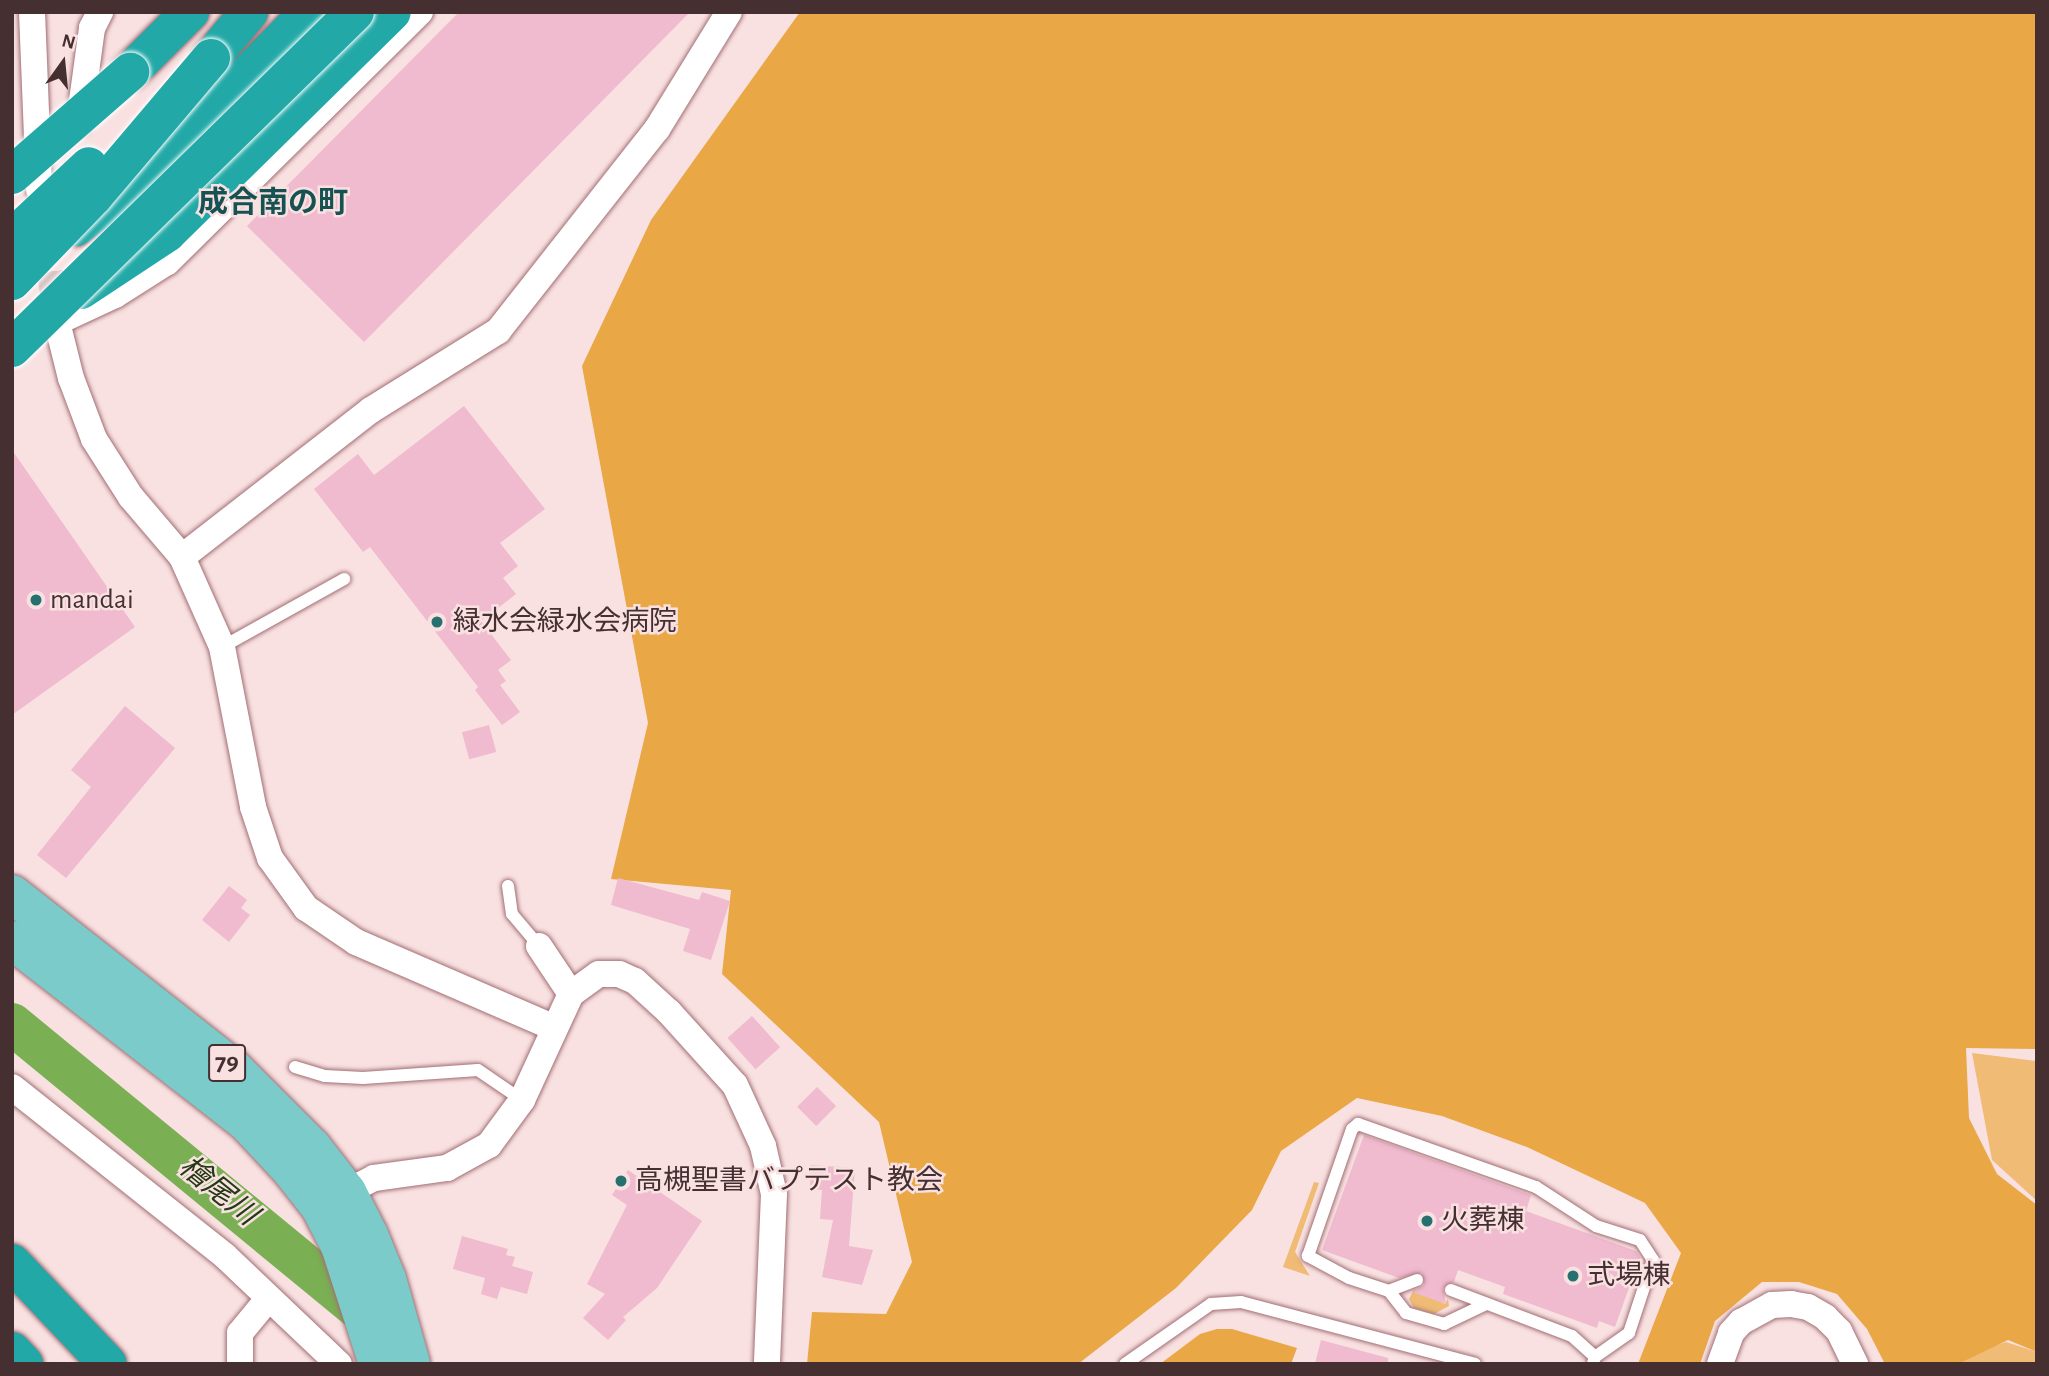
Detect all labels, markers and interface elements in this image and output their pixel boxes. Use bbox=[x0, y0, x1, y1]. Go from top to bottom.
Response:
north arrow bbox=[28, 28, 98, 98]
text: N bbox=[60, 31, 77, 53]
district label: 成合南の町 bbox=[198, 185, 348, 221]
place label: mandai bbox=[50, 583, 134, 617]
marker: mandai bbox=[28, 592, 44, 608]
place label: 緑水会緑水会病院 bbox=[453, 605, 677, 639]
marker: 緑水会緑水会病院 bbox=[427, 612, 447, 632]
road number: 79 bbox=[208, 1040, 246, 1086]
water label: 檜尾川 bbox=[172, 1149, 264, 1233]
place label: 高槻聖書バプテスト教会 bbox=[635, 1164, 943, 1198]
marker: 高槻聖書バプテスト教会 bbox=[613, 1173, 629, 1189]
place label: 火葬棟 bbox=[1441, 1204, 1525, 1238]
marker: 火葬棟 bbox=[1419, 1213, 1435, 1229]
place label: 式場棟 bbox=[1587, 1259, 1671, 1293]
marker: 式場棟 bbox=[1565, 1268, 1581, 1284]

